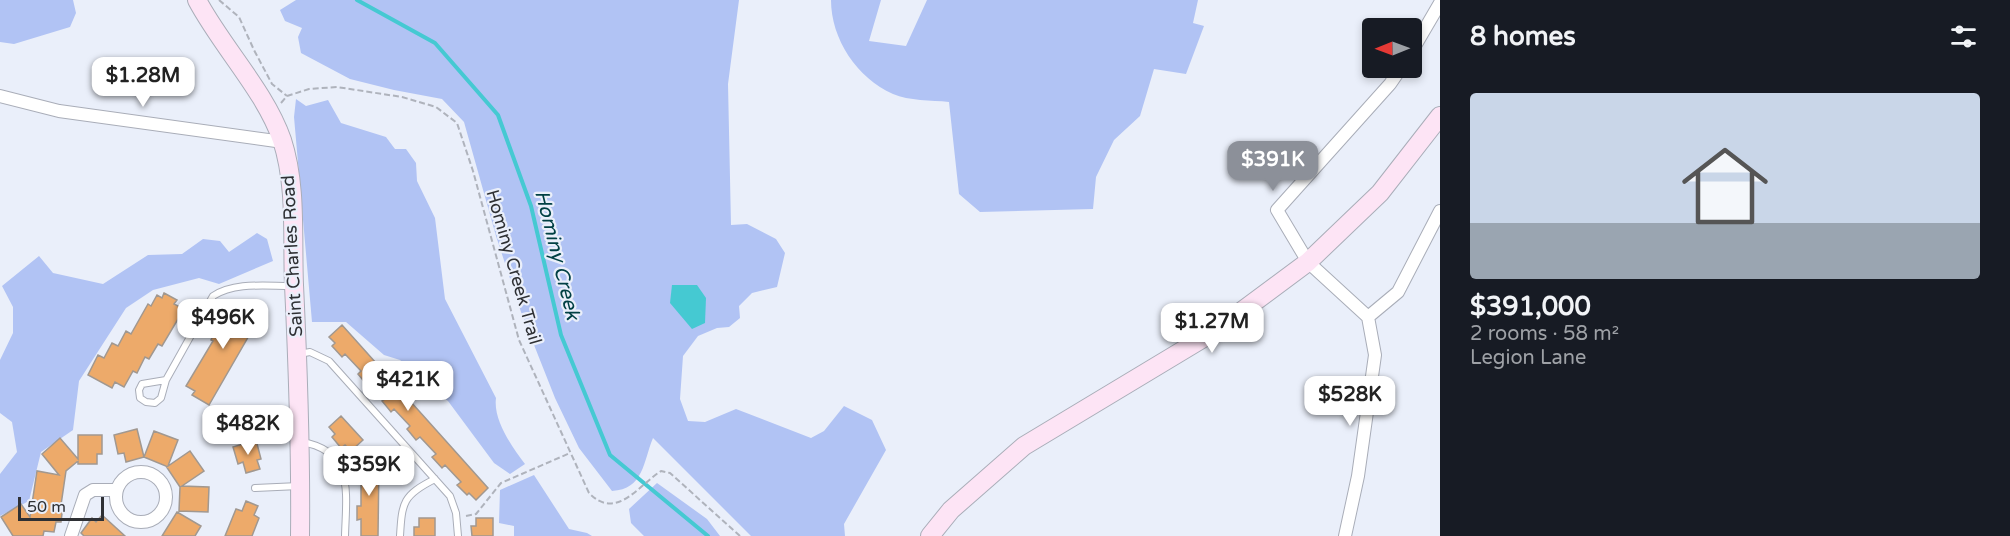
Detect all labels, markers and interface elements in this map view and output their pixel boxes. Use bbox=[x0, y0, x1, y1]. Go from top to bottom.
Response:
north arrow bbox=[1362, 18, 1422, 78]
map controls bbox=[1362, 18, 1422, 78]
icon: filters bbox=[1947, 20, 1980, 53]
text: 8 homes bbox=[1470, 21, 1576, 52]
pin: $1.28M bbox=[94, 57, 192, 108]
text: $1.28M bbox=[106, 64, 180, 88]
icon: home bbox=[1671, 132, 1779, 240]
pin: $391K bbox=[1231, 141, 1315, 192]
text: $391K bbox=[1241, 148, 1305, 172]
street label: Saint Charles Road bbox=[277, 175, 307, 337]
street label: Hominy Creek Trail bbox=[481, 187, 547, 347]
water label: Hominy Creek bbox=[529, 188, 585, 324]
text: $391,000 bbox=[1470, 291, 1591, 322]
pin: $496K bbox=[181, 299, 265, 350]
pin: $1.27M bbox=[1163, 303, 1261, 354]
text: $496K bbox=[191, 306, 255, 330]
text: $1.27M bbox=[1175, 310, 1249, 334]
text: 2 rooms · 58 m² bbox=[1470, 322, 1619, 346]
text: Legion Lane bbox=[1470, 346, 1586, 370]
pin: $421K bbox=[366, 361, 450, 412]
text: $421K bbox=[376, 368, 440, 392]
pin: $528K bbox=[1308, 376, 1392, 427]
text: $528K bbox=[1318, 383, 1382, 407]
pin: $482K bbox=[206, 405, 290, 456]
text: $482K bbox=[216, 412, 280, 436]
pin: $359K bbox=[327, 446, 411, 497]
text: $359K bbox=[337, 453, 401, 477]
scale bar bbox=[18, 494, 104, 522]
text: 50 m bbox=[27, 497, 66, 517]

